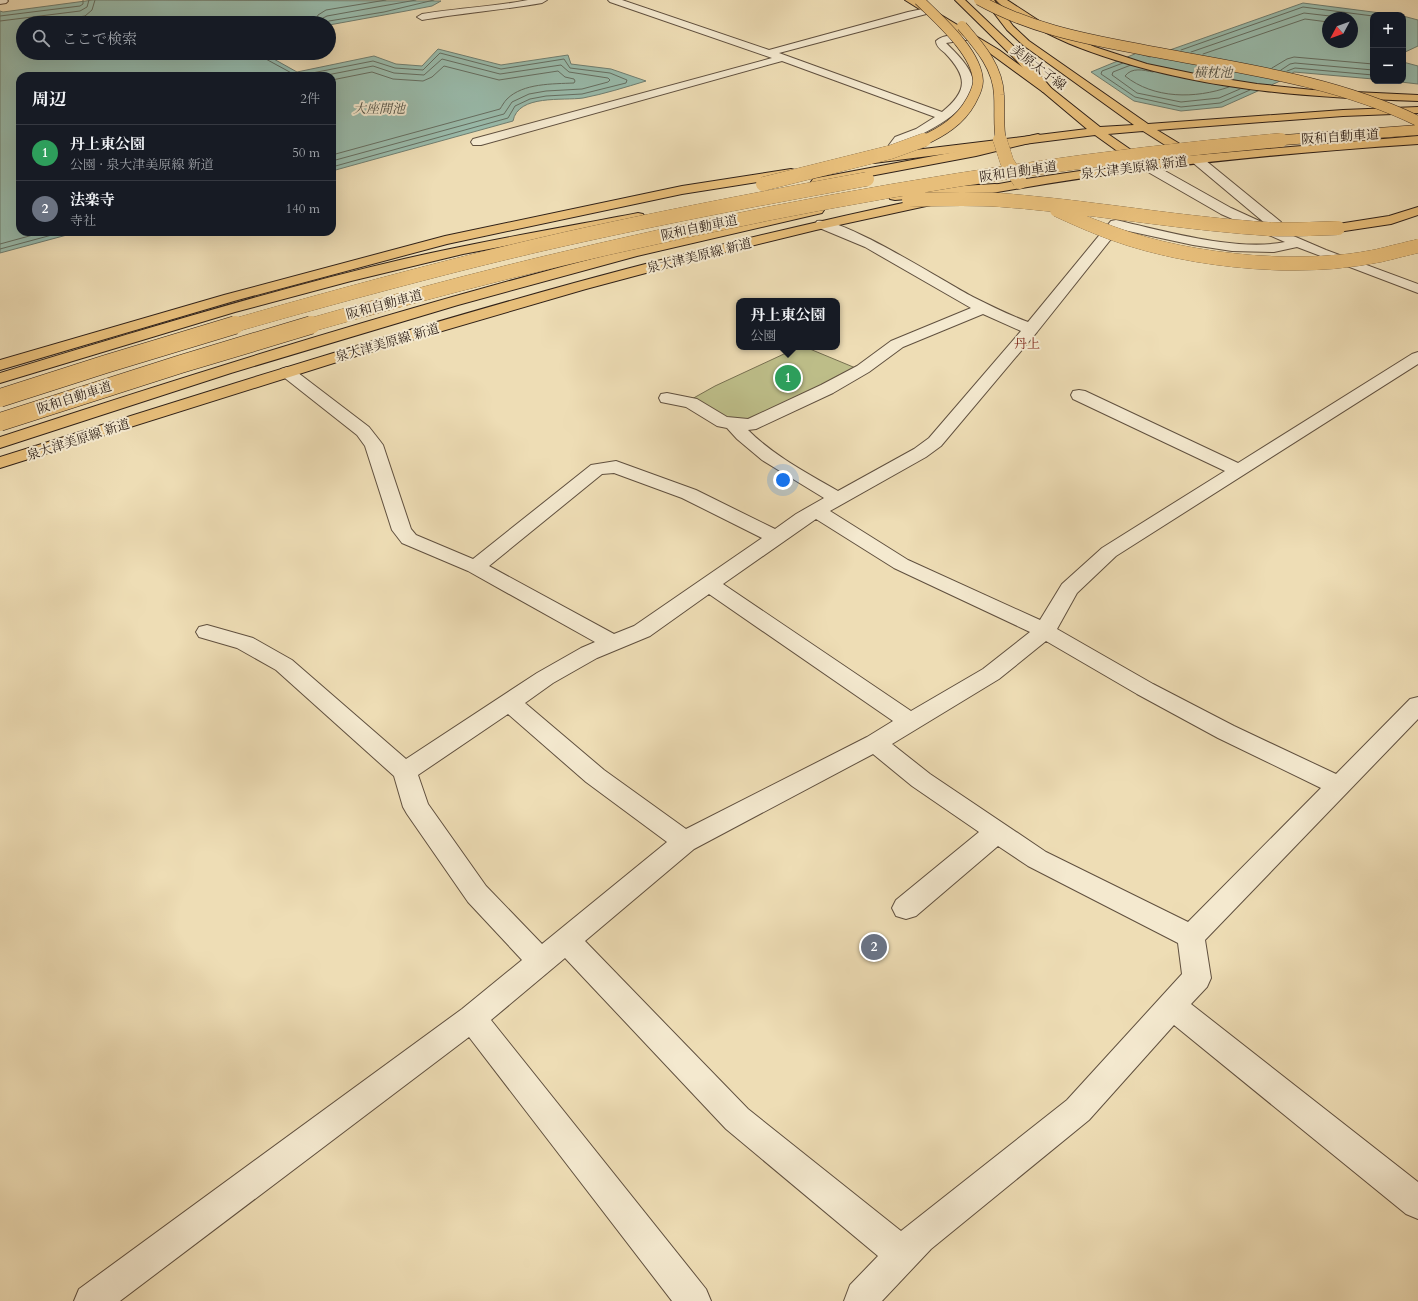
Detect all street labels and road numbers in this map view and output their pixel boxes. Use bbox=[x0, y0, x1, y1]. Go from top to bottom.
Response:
street label: 美原太子線 bbox=[1007, 41, 1070, 95]
street label: 阪和自動車道 bbox=[1301, 125, 1380, 149]
street label: 泉大津美原線 新道 bbox=[1080, 153, 1189, 183]
street label: 阪和自動車道 bbox=[978, 158, 1058, 186]
street label: 阪和自動車道 bbox=[659, 211, 739, 245]
street label: 泉大津美原線 新道 bbox=[645, 234, 754, 278]
street label: 阪和自動車道 bbox=[344, 286, 424, 324]
street label: 泉大津美原線 新道 bbox=[333, 319, 441, 366]
street label: 阪和自動車道 bbox=[34, 377, 114, 419]
street label: 泉大津美原線 新道 bbox=[24, 415, 132, 465]

